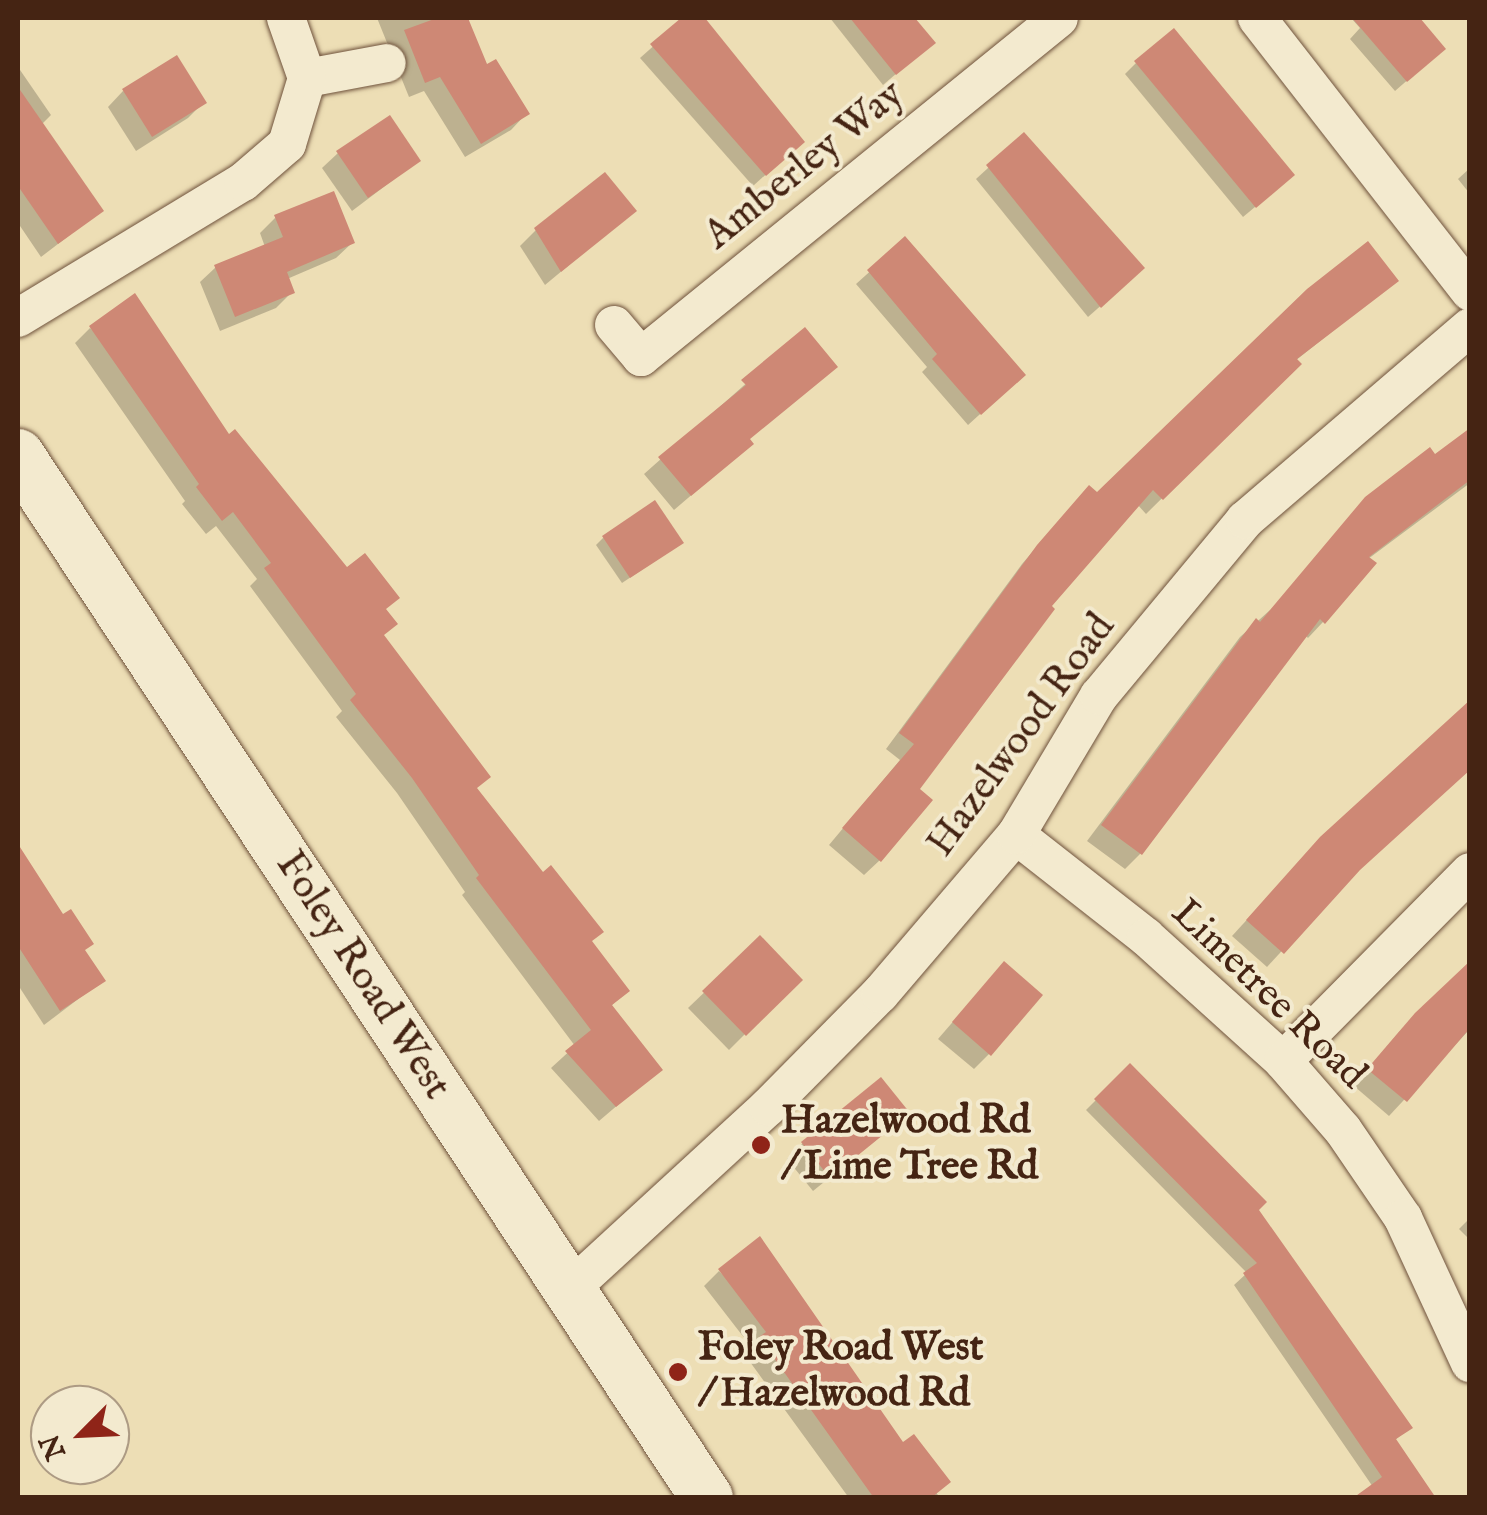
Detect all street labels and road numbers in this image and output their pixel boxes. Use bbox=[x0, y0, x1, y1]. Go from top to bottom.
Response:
street label: Amberley Way bbox=[696, 71, 914, 261]
street label: Hazelwood Road bbox=[918, 605, 1126, 867]
street label: Foley Road West bbox=[264, 843, 460, 1109]
street label: Limetree Road bbox=[1160, 890, 1376, 1100]

